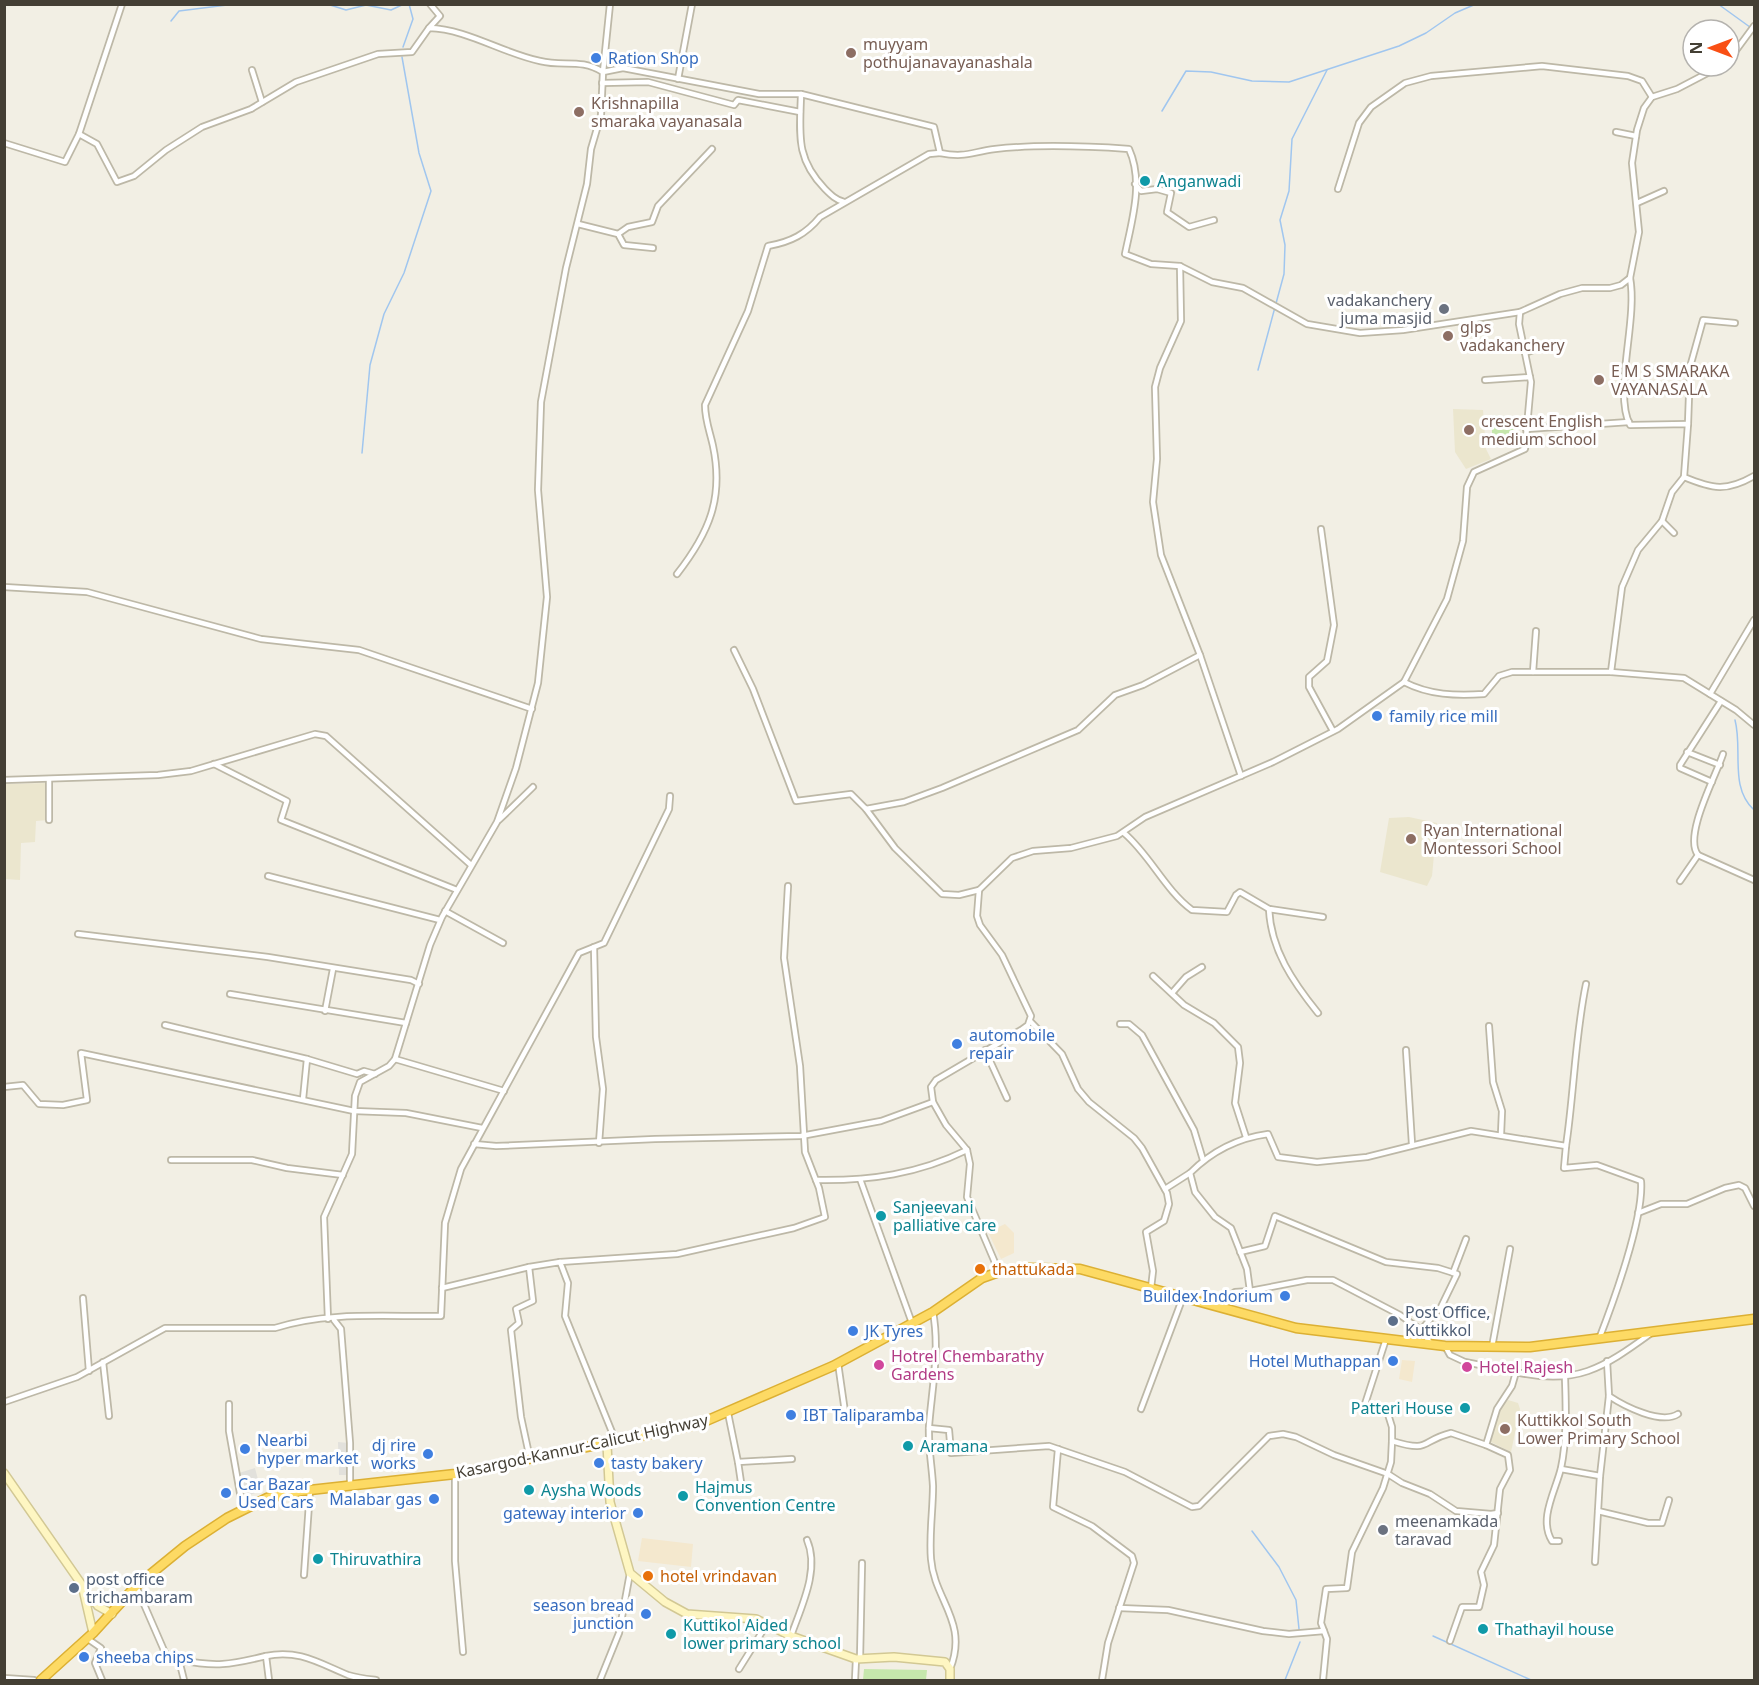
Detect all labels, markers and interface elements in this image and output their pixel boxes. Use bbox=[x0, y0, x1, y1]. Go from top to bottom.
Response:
north arrow bbox=[1681, 18, 1741, 78]
place label: muyyam pothujanavayanashala bbox=[863, 33, 1033, 73]
text: N bbox=[1685, 41, 1707, 55]
marker: muyyam pothujanavayanashala bbox=[844, 46, 858, 60]
place label: Ration Shop bbox=[608, 47, 699, 69]
marker: Ration Shop bbox=[589, 51, 603, 65]
place label: Krishnapilla smaraka vayanasala bbox=[591, 92, 742, 132]
marker: Krishnapilla smaraka vayanasala bbox=[572, 105, 586, 119]
place label: Anganwadi bbox=[1157, 170, 1241, 192]
marker: Anganwadi bbox=[1138, 174, 1152, 188]
place label: vadakanchery juma masjid bbox=[1327, 289, 1433, 329]
marker: vadakanchery juma masjid bbox=[1437, 302, 1451, 316]
place label: glps vadakanchery bbox=[1460, 316, 1566, 356]
marker: glps vadakanchery bbox=[1441, 329, 1455, 343]
place label: E M S SMARAKA VAYANASALA bbox=[1611, 360, 1730, 400]
marker: E M S SMARAKA VAYANASALA bbox=[1592, 373, 1606, 387]
place label: crescent English medium school bbox=[1481, 410, 1603, 450]
marker: crescent English medium school bbox=[1462, 423, 1476, 437]
place label: family rice mill bbox=[1389, 705, 1498, 727]
marker: family rice mill bbox=[1370, 709, 1384, 723]
place label: Ryan International Montessori School bbox=[1423, 819, 1562, 859]
marker: Ryan International Montessori School bbox=[1404, 832, 1418, 846]
place label: automobile repair bbox=[969, 1024, 1055, 1064]
marker: automobile repair bbox=[950, 1037, 964, 1051]
place label: Sanjeevani palliative care bbox=[893, 1196, 996, 1236]
marker: Sanjeevani palliative care bbox=[874, 1209, 888, 1223]
place label: thattukada bbox=[992, 1258, 1074, 1280]
marker: thattukada bbox=[973, 1262, 987, 1276]
place label: Buildex Indorium bbox=[1143, 1285, 1273, 1307]
marker: Buildex Indorium bbox=[1278, 1289, 1292, 1303]
place label: Post Office, Kuttikkol bbox=[1405, 1301, 1491, 1341]
marker: Post Office, Kuttikkol bbox=[1386, 1314, 1400, 1328]
place label: JK Tyres bbox=[863, 1320, 923, 1342]
marker: JK Tyres bbox=[846, 1324, 860, 1338]
place label: Hotrel Chembarathy Gardens bbox=[891, 1345, 1045, 1385]
place label: Hotel Muthappan bbox=[1249, 1350, 1381, 1372]
marker: Hotel Muthappan bbox=[1386, 1354, 1400, 1368]
place label: Hotel Rajesh bbox=[1479, 1356, 1573, 1378]
marker: Hotrel Chembarathy Gardens bbox=[872, 1358, 886, 1372]
marker: Hotel Rajesh bbox=[1460, 1360, 1474, 1374]
place label: Patteri House bbox=[1351, 1397, 1453, 1419]
marker: Patteri House bbox=[1458, 1401, 1472, 1415]
place label: IBT Taliparamba bbox=[803, 1404, 925, 1426]
street label: Kasargod-Kannur-Calicut Highway bbox=[454, 1408, 711, 1483]
marker: IBT Taliparamba bbox=[784, 1408, 798, 1422]
place label: Kuttikkol South Lower Primary School bbox=[1517, 1409, 1680, 1449]
marker: Kuttikkol South Lower Primary School bbox=[1498, 1422, 1512, 1436]
place label: Nearbi hyper market bbox=[257, 1429, 359, 1469]
place label: dj rire works bbox=[371, 1434, 416, 1474]
place label: Aramana bbox=[920, 1435, 988, 1457]
marker: Aramana bbox=[901, 1439, 915, 1453]
marker: Nearbi hyper market bbox=[238, 1442, 252, 1456]
marker: dj rire works bbox=[421, 1447, 435, 1461]
place label: tasty bakery bbox=[611, 1452, 704, 1474]
marker: tasty bakery bbox=[592, 1456, 606, 1470]
place label: Car Bazar Used Cars bbox=[238, 1473, 314, 1513]
place label: Hajmus Convention Centre bbox=[695, 1476, 835, 1516]
place label: Aysha Woods bbox=[541, 1479, 642, 1501]
marker: Aysha Woods bbox=[522, 1483, 536, 1497]
marker: Car Bazar Used Cars bbox=[219, 1486, 233, 1500]
place label: Malabar gas bbox=[329, 1488, 422, 1510]
marker: Hajmus Convention Centre bbox=[676, 1489, 690, 1503]
marker: Malabar gas bbox=[427, 1492, 441, 1506]
place label: gateway interior bbox=[503, 1502, 626, 1524]
marker: gateway interior bbox=[631, 1506, 645, 1520]
place label: meenamkada taravad bbox=[1395, 1510, 1498, 1550]
marker: meenamkada taravad bbox=[1376, 1523, 1390, 1537]
place label: Thiruvathira bbox=[330, 1548, 422, 1570]
marker: Thiruvathira bbox=[311, 1552, 325, 1566]
place label: hotel vrindavan bbox=[660, 1565, 777, 1587]
place label: post office trichambaram bbox=[86, 1568, 193, 1608]
marker: hotel vrindavan bbox=[641, 1569, 655, 1583]
marker: post office trichambaram bbox=[67, 1581, 81, 1595]
place label: season bread junction bbox=[533, 1594, 634, 1634]
marker: season bread junction bbox=[639, 1607, 653, 1621]
place label: Kuttikol Aided lower primary school bbox=[683, 1614, 841, 1654]
place label: Thathayil house bbox=[1495, 1618, 1614, 1640]
marker: Thathayil house bbox=[1476, 1622, 1490, 1636]
marker: Kuttikol Aided lower primary school bbox=[664, 1627, 678, 1641]
place label: sheeba chips bbox=[96, 1646, 194, 1668]
marker: sheeba chips bbox=[77, 1650, 91, 1664]

